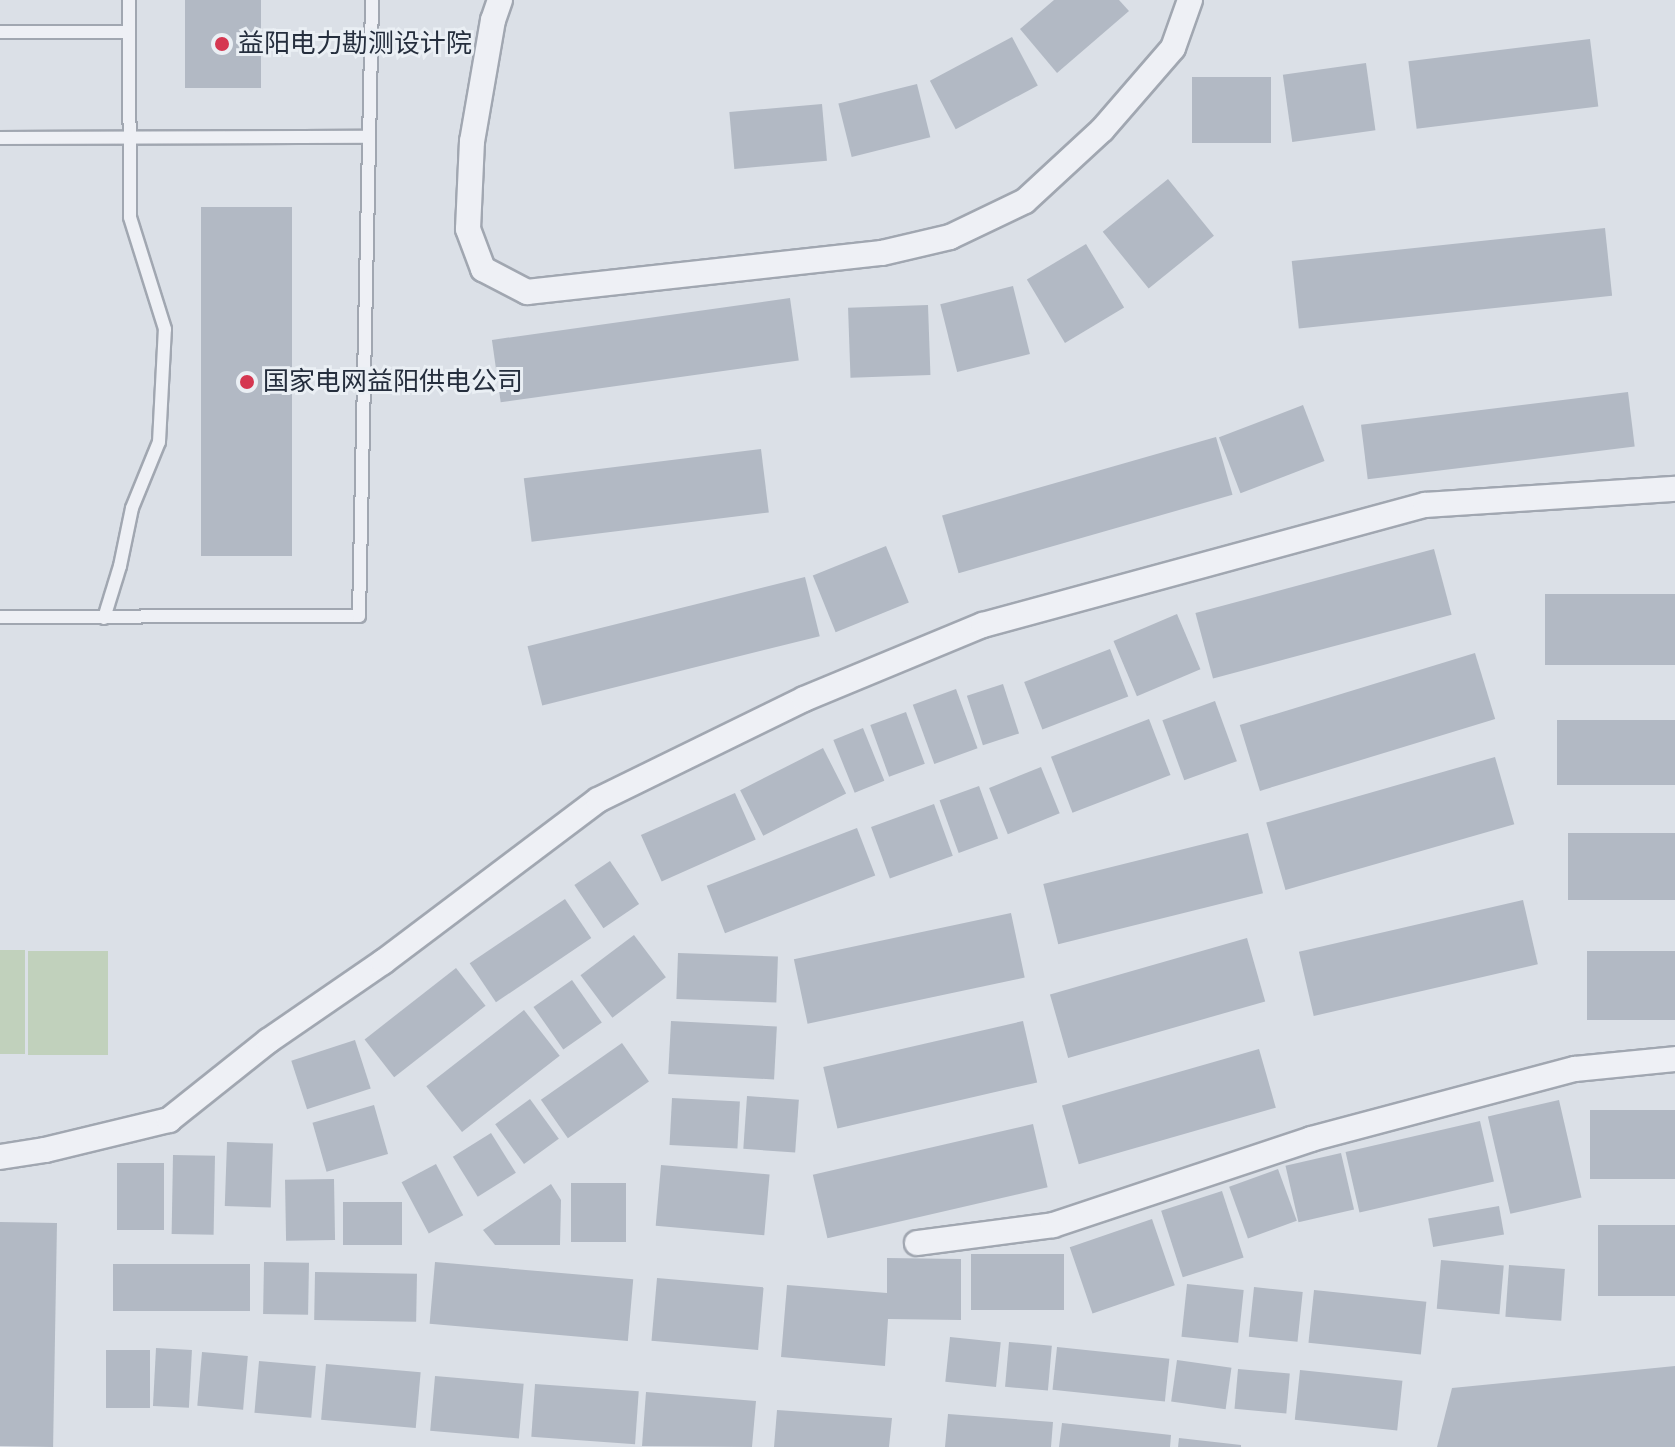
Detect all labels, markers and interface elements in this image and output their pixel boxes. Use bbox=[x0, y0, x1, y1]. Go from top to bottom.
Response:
place label: 益阳电力勘测设计院 bbox=[238, 28, 472, 60]
marker: 益阳电力勘测设计院 bbox=[213, 35, 231, 53]
place label: 国家电网益阳供电公司 bbox=[263, 366, 523, 398]
marker: 国家电网益阳供电公司 bbox=[238, 373, 256, 391]

